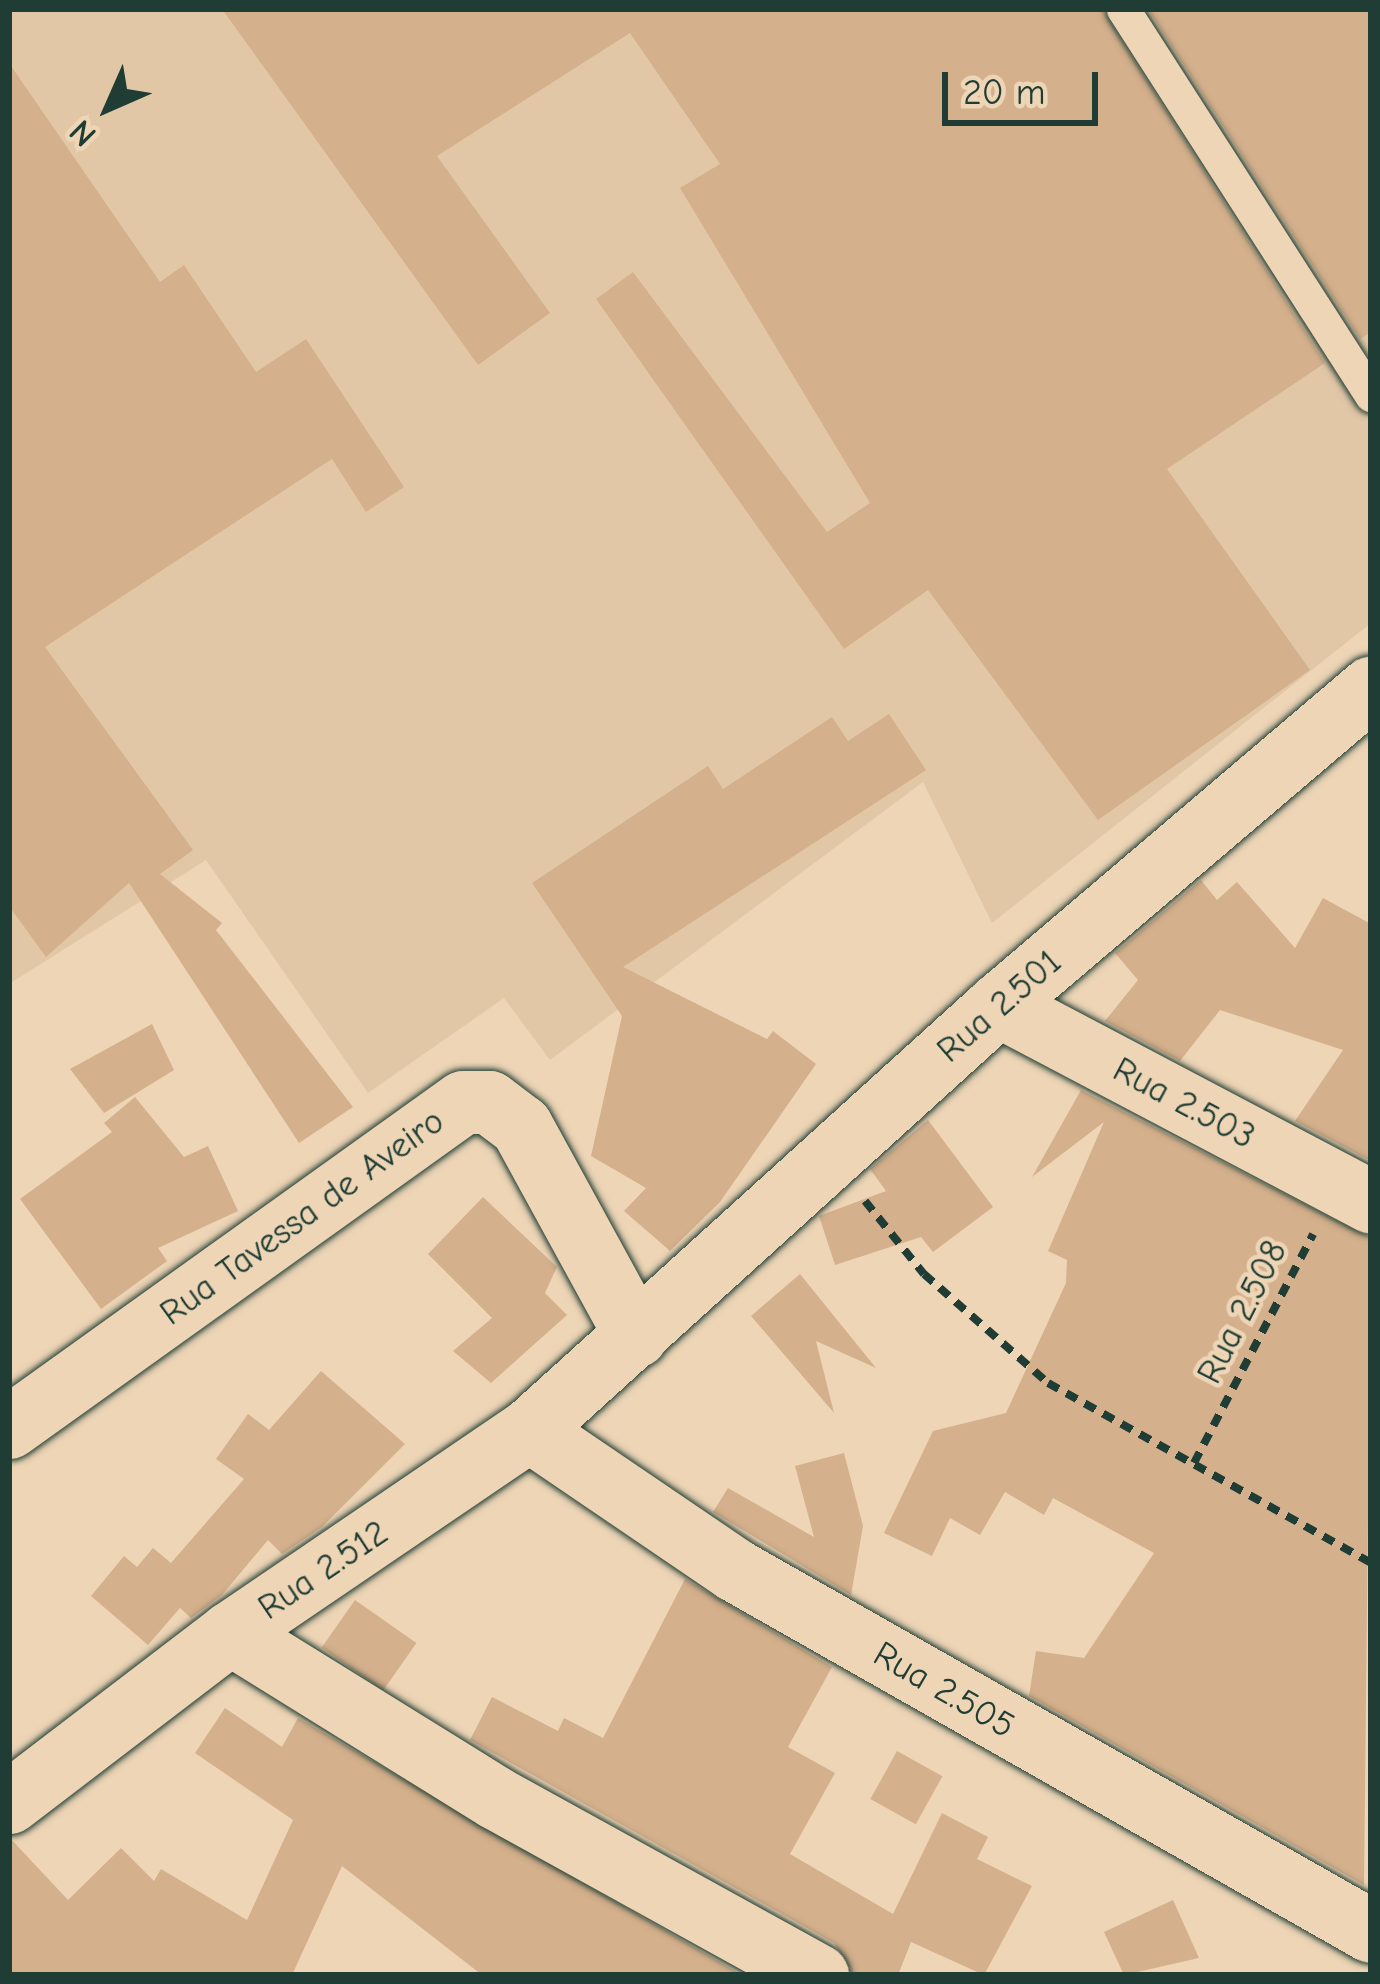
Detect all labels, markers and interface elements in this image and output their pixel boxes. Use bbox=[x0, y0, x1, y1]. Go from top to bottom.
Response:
north arrow bbox=[48, 48, 168, 168]
scale bar bbox=[948, 48, 1104, 122]
text: 20 m bbox=[963, 72, 1046, 113]
text: N bbox=[61, 112, 104, 155]
street label: Rua 2.501 bbox=[928, 940, 1070, 1072]
street label: Rua 2.503 bbox=[1106, 1048, 1262, 1158]
street label: Rua Tavessa de Aveiro bbox=[152, 1099, 452, 1335]
street label: Rua 2.508 bbox=[1188, 1233, 1296, 1391]
street label: Rua 2.512 bbox=[250, 1511, 396, 1629]
street label: Rua 2.505 bbox=[866, 1632, 1022, 1748]

